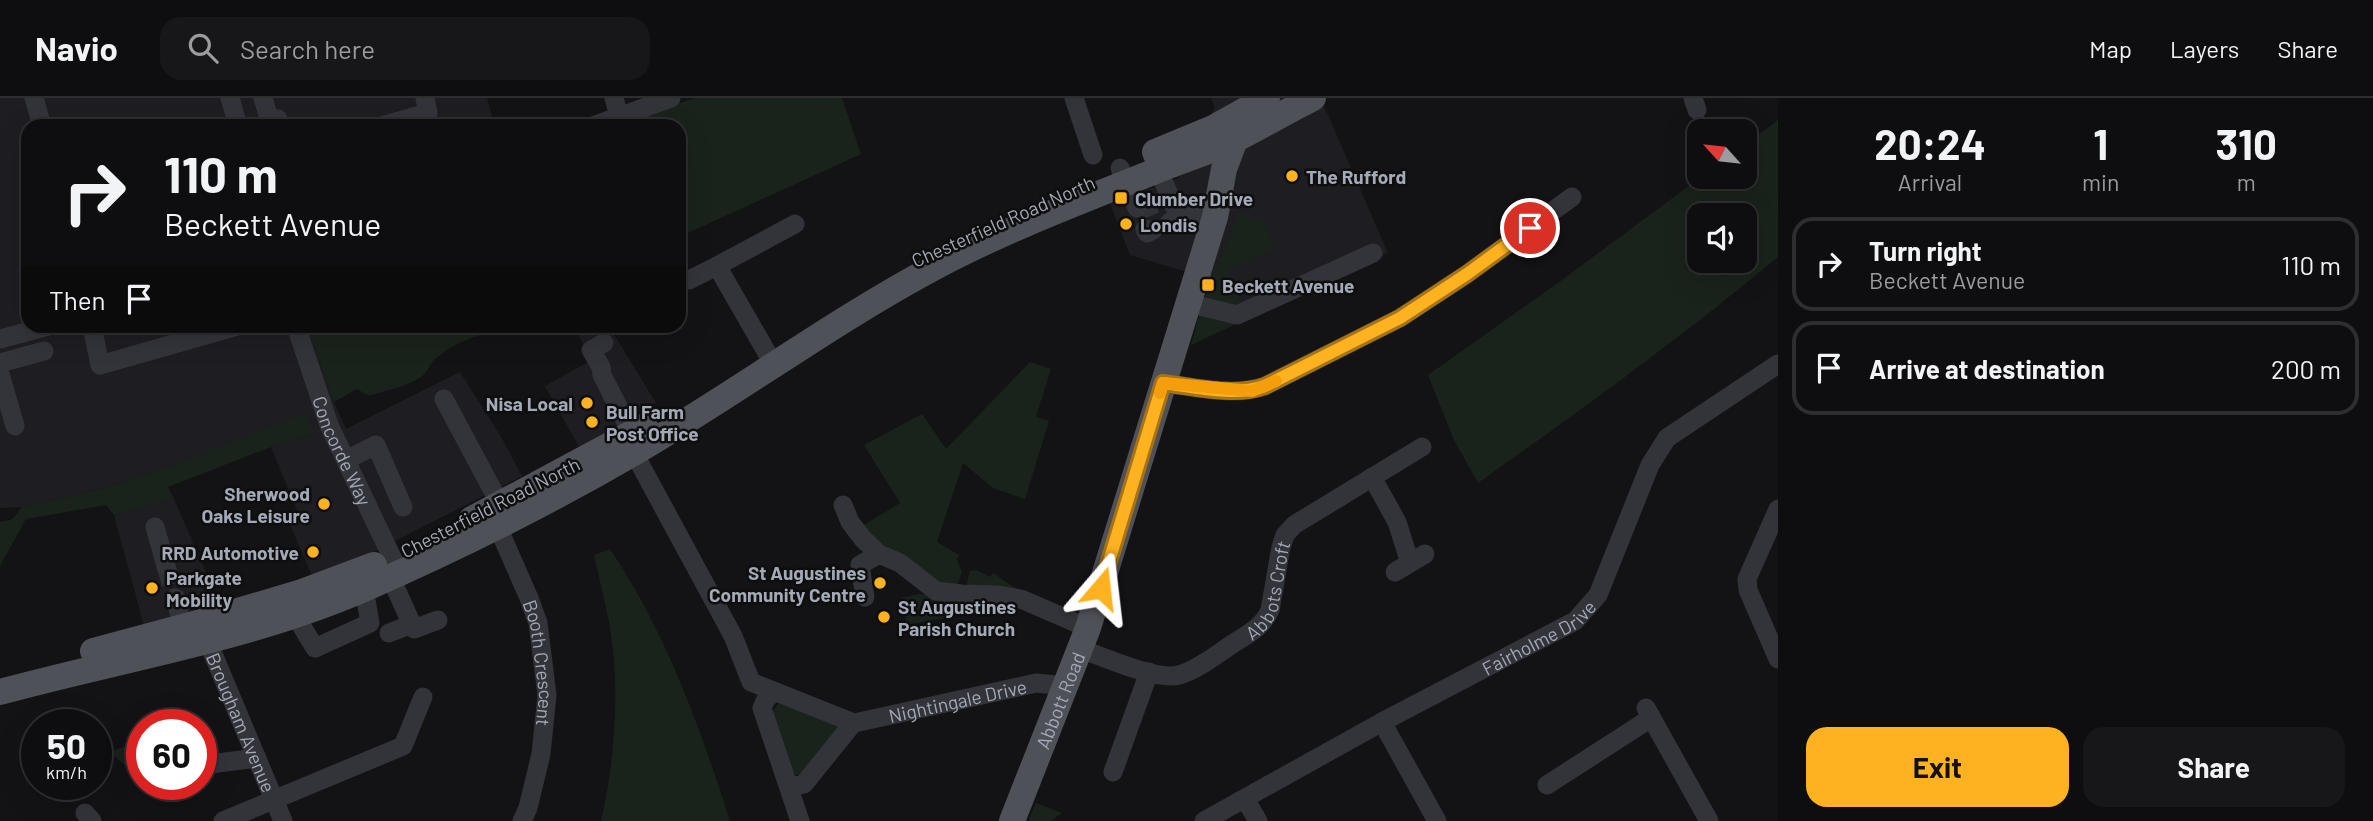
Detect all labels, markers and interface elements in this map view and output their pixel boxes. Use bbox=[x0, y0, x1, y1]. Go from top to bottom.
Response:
search box bbox=[160, 17, 650, 80]
text: Navio bbox=[35, 28, 118, 68]
icon: search bbox=[184, 29, 222, 67]
text: Search here bbox=[240, 33, 375, 64]
text: Map bbox=[2089, 34, 2132, 63]
text: Layers bbox=[2170, 34, 2239, 63]
text: Share bbox=[2277, 34, 2338, 63]
text: 20:24 bbox=[1874, 118, 1986, 168]
text: 1 bbox=[2093, 118, 2108, 168]
text: 310 bbox=[2215, 118, 2277, 168]
north arrow bbox=[1687, 119, 1757, 189]
map controls bbox=[1687, 119, 1757, 273]
text: 110 m bbox=[164, 144, 278, 203]
icon: right bbox=[49, 147, 140, 238]
place label: The Rufford bbox=[1306, 165, 1406, 188]
marker: The Rufford bbox=[1284, 168, 1300, 184]
text: Arrival bbox=[1898, 168, 1962, 196]
text: min bbox=[2082, 168, 2119, 196]
text: m bbox=[2237, 168, 2256, 196]
street label: Chesterfield Road North bbox=[908, 170, 1098, 272]
place label: Clumber Drive bbox=[1135, 187, 1253, 210]
marker: Clumber Drive bbox=[1113, 190, 1129, 206]
pin bbox=[1500, 198, 1560, 258]
button: sound bbox=[1687, 203, 1757, 273]
text: Beckett Avenue bbox=[164, 204, 381, 242]
icon: arrive bbox=[1511, 209, 1549, 247]
place label: Londis bbox=[1140, 213, 1197, 236]
marker: Londis bbox=[1118, 216, 1134, 232]
text: Turn right bbox=[1869, 235, 1982, 266]
icon: right bbox=[1810, 245, 1848, 283]
text: 110 m bbox=[2281, 249, 2341, 280]
text: Beckett Avenue bbox=[1869, 266, 2025, 294]
place label: Beckett Avenue bbox=[1222, 274, 1355, 297]
marker: Beckett Avenue bbox=[1200, 277, 1216, 293]
icon: arrive bbox=[120, 280, 158, 318]
text: Then bbox=[49, 284, 106, 315]
icon: arrive bbox=[1810, 349, 1848, 387]
text: Arrive at destination bbox=[1869, 353, 2105, 384]
text: 200 m bbox=[2271, 353, 2341, 384]
place label: Nisa Local bbox=[486, 392, 573, 415]
street label: Concorde Way bbox=[309, 393, 377, 509]
marker: Nisa Local bbox=[579, 395, 595, 411]
place label: Bull Farm Post Office bbox=[606, 400, 699, 445]
marker: Bull Farm Post Office bbox=[584, 414, 600, 430]
street label: Chesterfield Road North bbox=[397, 452, 583, 562]
place label: Sherwood Oaks Leisure bbox=[202, 482, 310, 527]
marker: Sherwood Oaks Leisure bbox=[316, 496, 332, 512]
street label: Abbots Croft bbox=[1240, 537, 1294, 644]
place label: RRD Automotive bbox=[162, 541, 299, 564]
marker: RRD Automotive bbox=[305, 544, 321, 560]
position arrow bbox=[1064, 551, 1138, 625]
place label: St Augustines Community Centre bbox=[709, 561, 866, 606]
place label: Parkgate Mobility bbox=[166, 566, 242, 611]
marker: St Augustines Community Centre bbox=[872, 575, 888, 591]
marker: Parkgate Mobility bbox=[144, 580, 160, 596]
place label: St Augustines Parish Church bbox=[898, 595, 1016, 640]
street label: Fairholme Drive bbox=[1478, 595, 1600, 679]
street label: Booth Crescent bbox=[519, 596, 559, 727]
marker: St Augustines Parish Church bbox=[876, 609, 892, 625]
street label: Abbott Road bbox=[1030, 648, 1089, 752]
street label: Brougham Avenue bbox=[202, 649, 281, 796]
street label: Nightingale Drive bbox=[886, 674, 1029, 727]
speed limit sign: 60 bbox=[126, 709, 217, 800]
text: 50 bbox=[47, 724, 86, 766]
button: Exit bbox=[1806, 727, 2069, 807]
button: Share bbox=[2083, 727, 2345, 807]
text: km/h bbox=[46, 761, 87, 783]

